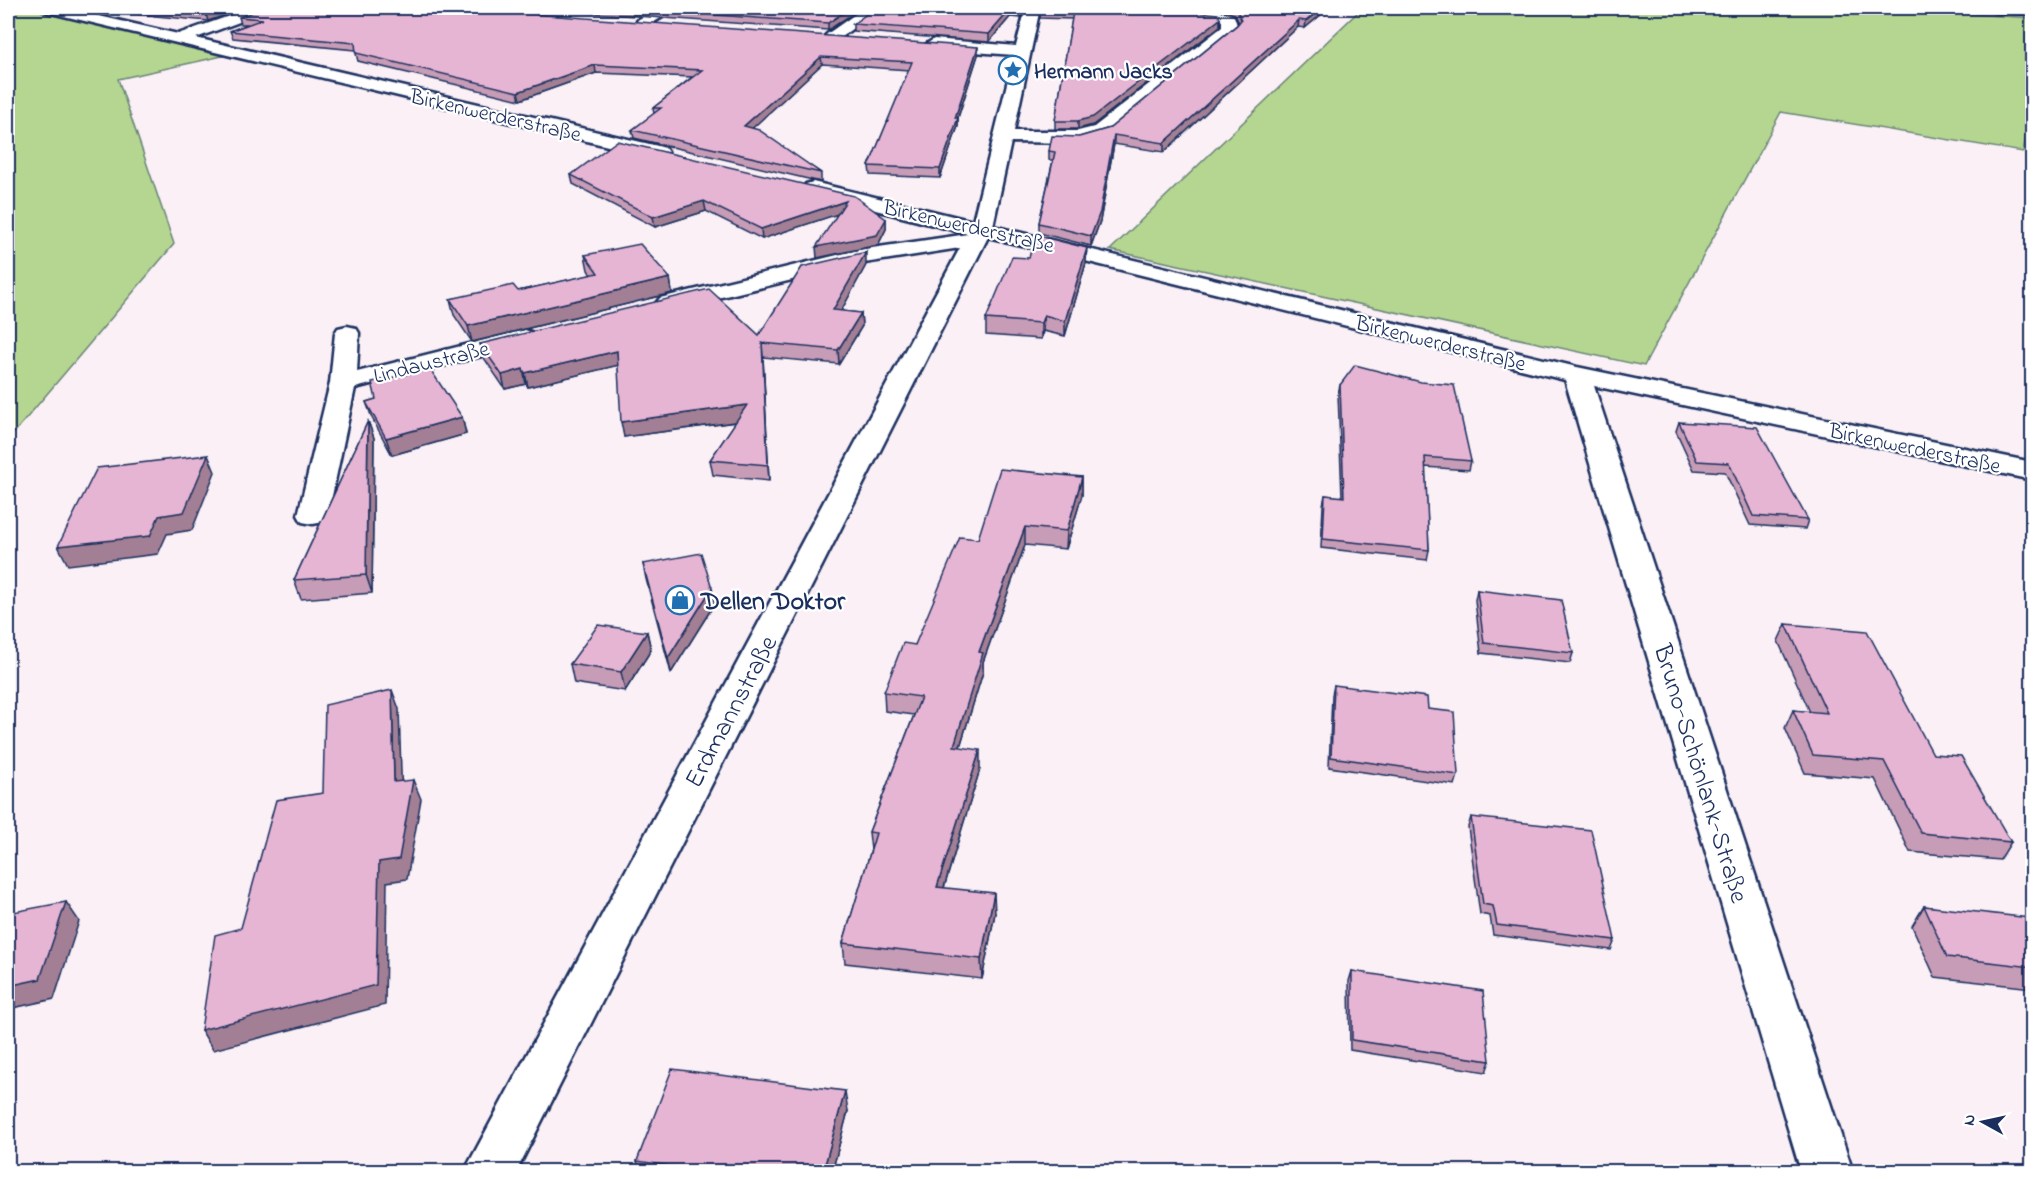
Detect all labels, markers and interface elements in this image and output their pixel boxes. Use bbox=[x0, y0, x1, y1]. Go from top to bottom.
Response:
place icon: Hermann Jacks bbox=[997, 54, 1029, 86]
place label: Hermann Jacks bbox=[1034, 57, 1173, 89]
street label: Birkenwerderstraße bbox=[406, 81, 584, 152]
street label: Birkenwerderstraße bbox=[879, 192, 1057, 263]
street label: Birkenwerderstraße bbox=[1351, 308, 1529, 382]
street label: Lindaustraße bbox=[370, 334, 493, 394]
street label: Birkenwerderstraße bbox=[1825, 416, 2003, 484]
shop icon: Dellen Doktor bbox=[664, 584, 696, 616]
place label: Dellen Doktor bbox=[700, 584, 846, 622]
street label: Erdmannstraße bbox=[677, 629, 789, 795]
street label: Bruno-Schönlank-Straße bbox=[1641, 639, 1757, 908]
north arrow bbox=[1953, 1092, 2013, 1152]
text: N bbox=[1957, 1113, 1983, 1127]

